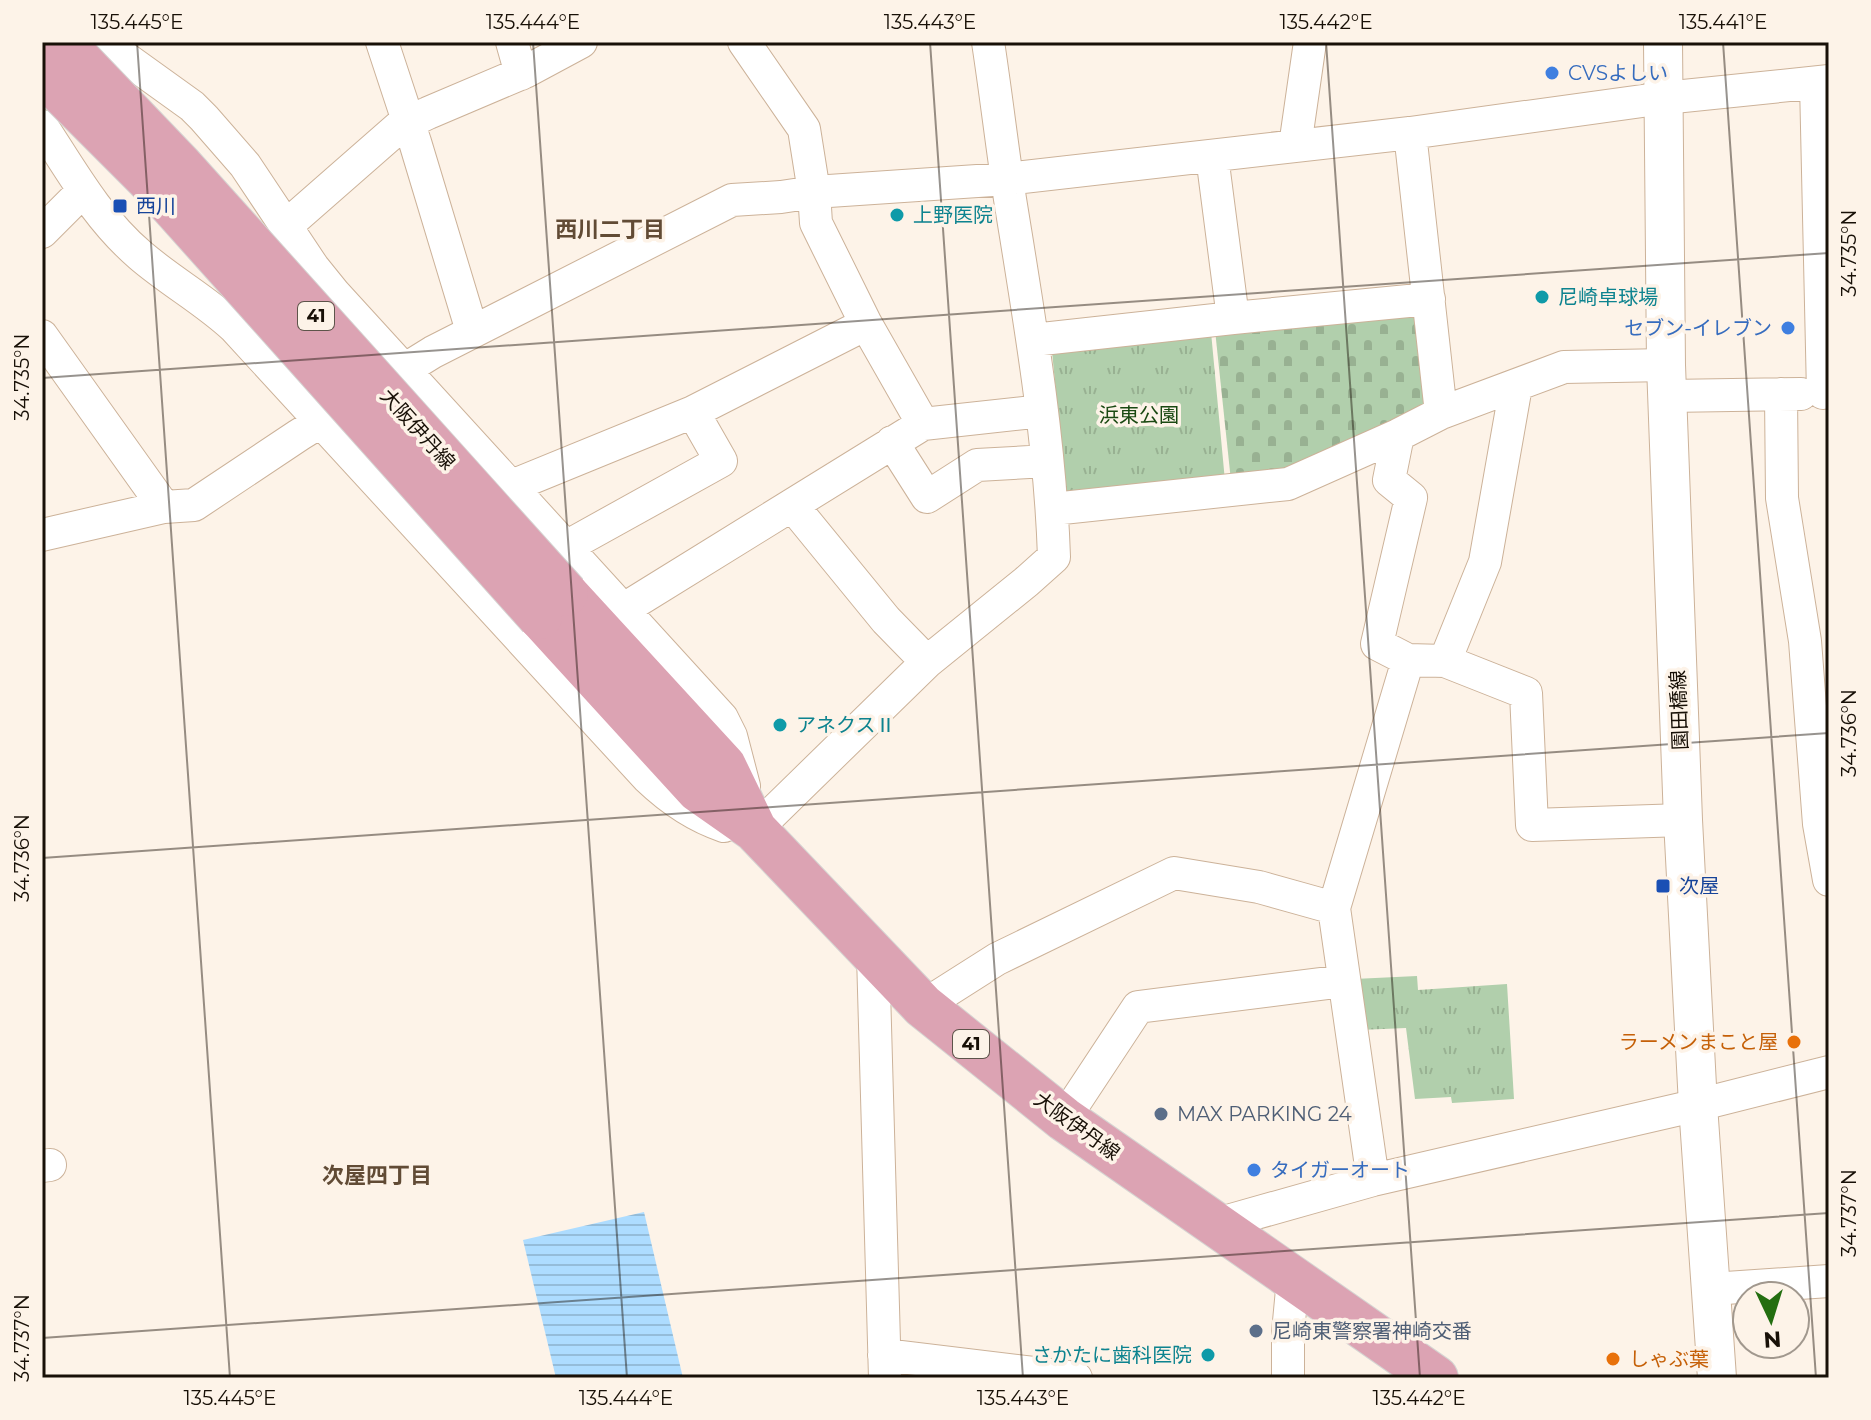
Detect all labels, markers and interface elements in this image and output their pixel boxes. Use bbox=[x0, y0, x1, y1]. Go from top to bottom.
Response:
text: 135.445°E bbox=[91, 10, 183, 34]
text: 135.444°E bbox=[486, 10, 580, 34]
text: 135.443°E bbox=[884, 10, 976, 34]
text: 135.442°E bbox=[1279, 10, 1373, 34]
text: 135.441°E bbox=[1679, 10, 1767, 34]
place label: CVSよしい bbox=[1568, 61, 1668, 85]
marker: CVSよしい bbox=[1543, 64, 1561, 82]
place label: 西川 bbox=[136, 194, 176, 218]
marker: 西川 bbox=[111, 197, 129, 215]
place label: 上野医院 bbox=[913, 203, 993, 227]
marker: 上野医院 bbox=[888, 206, 906, 224]
text: 34.735°N bbox=[1837, 209, 1861, 297]
district label: 西川二丁目 bbox=[555, 216, 665, 243]
place label: 尼崎卓球場 bbox=[1558, 285, 1658, 309]
marker: 尼崎卓球場 bbox=[1533, 288, 1551, 306]
road number: 41 bbox=[298, 302, 334, 330]
place label: セブン-イレブン bbox=[1624, 316, 1772, 340]
marker: セブン-イレブン bbox=[1779, 319, 1797, 337]
text: 34.735°N bbox=[10, 333, 34, 421]
street label: 大阪伊丹線 bbox=[376, 384, 460, 474]
park label: 浜東公園 bbox=[1099, 403, 1179, 427]
street label: 園田橋線 bbox=[1666, 670, 1692, 750]
text: 34.736°N bbox=[1837, 689, 1861, 777]
place label: アネクスⅡ bbox=[796, 713, 895, 737]
marker: アネクスⅡ bbox=[771, 716, 789, 734]
text: 34.736°N bbox=[10, 814, 34, 902]
place label: 次屋 bbox=[1679, 874, 1719, 898]
marker: 次屋 bbox=[1654, 877, 1672, 895]
road number: 41 bbox=[953, 1030, 989, 1058]
place label: ラーメンまこと屋 bbox=[1619, 1030, 1778, 1054]
marker: ラーメンまこと屋 bbox=[1785, 1033, 1803, 1051]
street label: 大阪伊丹線 bbox=[1029, 1087, 1125, 1165]
place label: MAX PARKING 24 bbox=[1177, 1102, 1352, 1126]
marker: MAX PARKING 24 bbox=[1152, 1105, 1170, 1123]
place label: タイガーオート bbox=[1270, 1158, 1410, 1182]
marker: タイガーオート bbox=[1245, 1161, 1263, 1179]
district label: 次屋四丁目 bbox=[322, 1162, 432, 1189]
text: 34.737°N bbox=[1837, 1169, 1861, 1257]
north arrow bbox=[1731, 1280, 1811, 1360]
text: 34.737°N bbox=[10, 1294, 34, 1382]
place label: 尼崎東警察署神崎交番 bbox=[1272, 1319, 1472, 1343]
marker: 尼崎東警察署神崎交番 bbox=[1247, 1322, 1265, 1340]
text: N bbox=[1763, 1325, 1782, 1354]
place label: さかたに歯科医院 bbox=[1032, 1343, 1192, 1367]
marker: さかたに歯科医院 bbox=[1199, 1346, 1217, 1364]
place label: しゃぶ葉 bbox=[1629, 1347, 1709, 1371]
marker: しゃぶ葉 bbox=[1604, 1350, 1622, 1368]
text: 135.445°E bbox=[184, 1386, 276, 1410]
text: 135.444°E bbox=[579, 1386, 673, 1410]
text: 135.443°E bbox=[977, 1386, 1069, 1410]
text: 135.442°E bbox=[1372, 1386, 1466, 1410]

